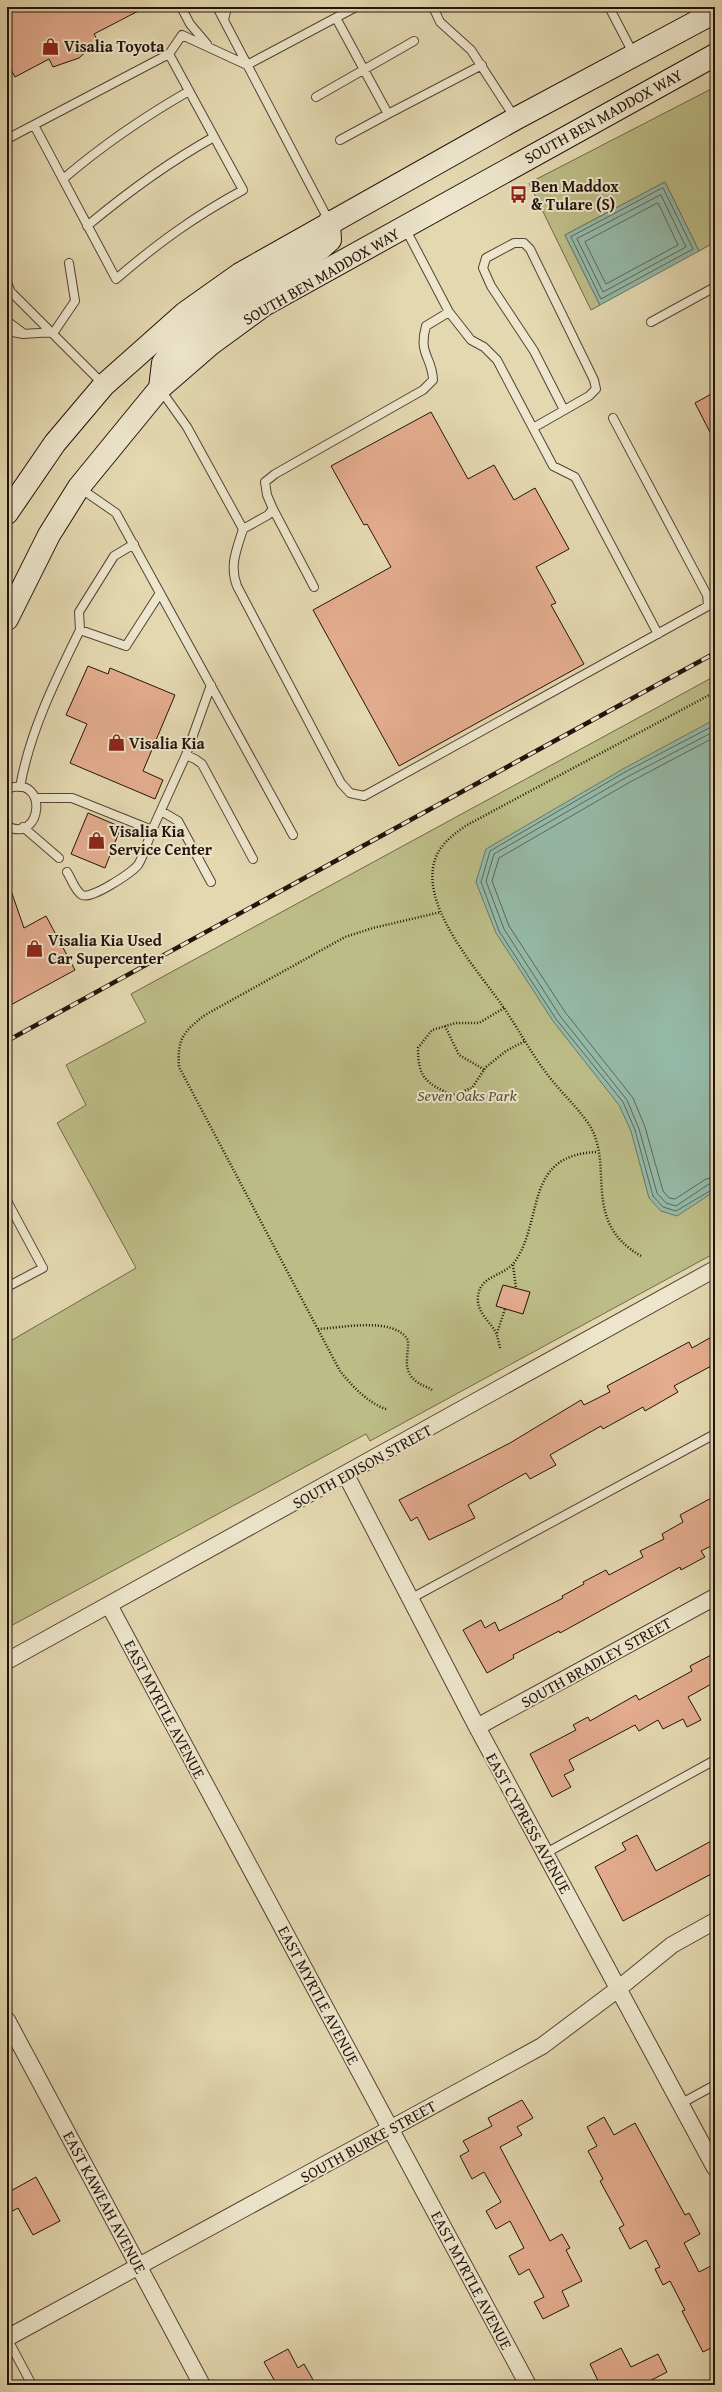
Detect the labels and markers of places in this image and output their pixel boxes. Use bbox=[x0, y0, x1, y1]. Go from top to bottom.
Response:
place label: Visalia Toyota bbox=[64, 34, 165, 58]
shop icon: Visalia Toyota bbox=[41, 36, 61, 56]
place label: Ben Maddox & Tulare (S) bbox=[531, 174, 619, 216]
bus stop icon: Ben Maddox & Tulare (S) bbox=[508, 185, 528, 205]
place label: Visalia Kia bbox=[129, 731, 205, 755]
shop icon: Visalia Kia bbox=[106, 733, 126, 753]
place label: Visalia Kia Service Center bbox=[109, 819, 213, 861]
shop icon: Visalia Kia Service Center bbox=[86, 830, 106, 850]
place label: Visalia Kia Used Car Supercenter bbox=[48, 928, 164, 970]
shop icon: Visalia Kia Used Car Supercenter bbox=[25, 939, 45, 959]

